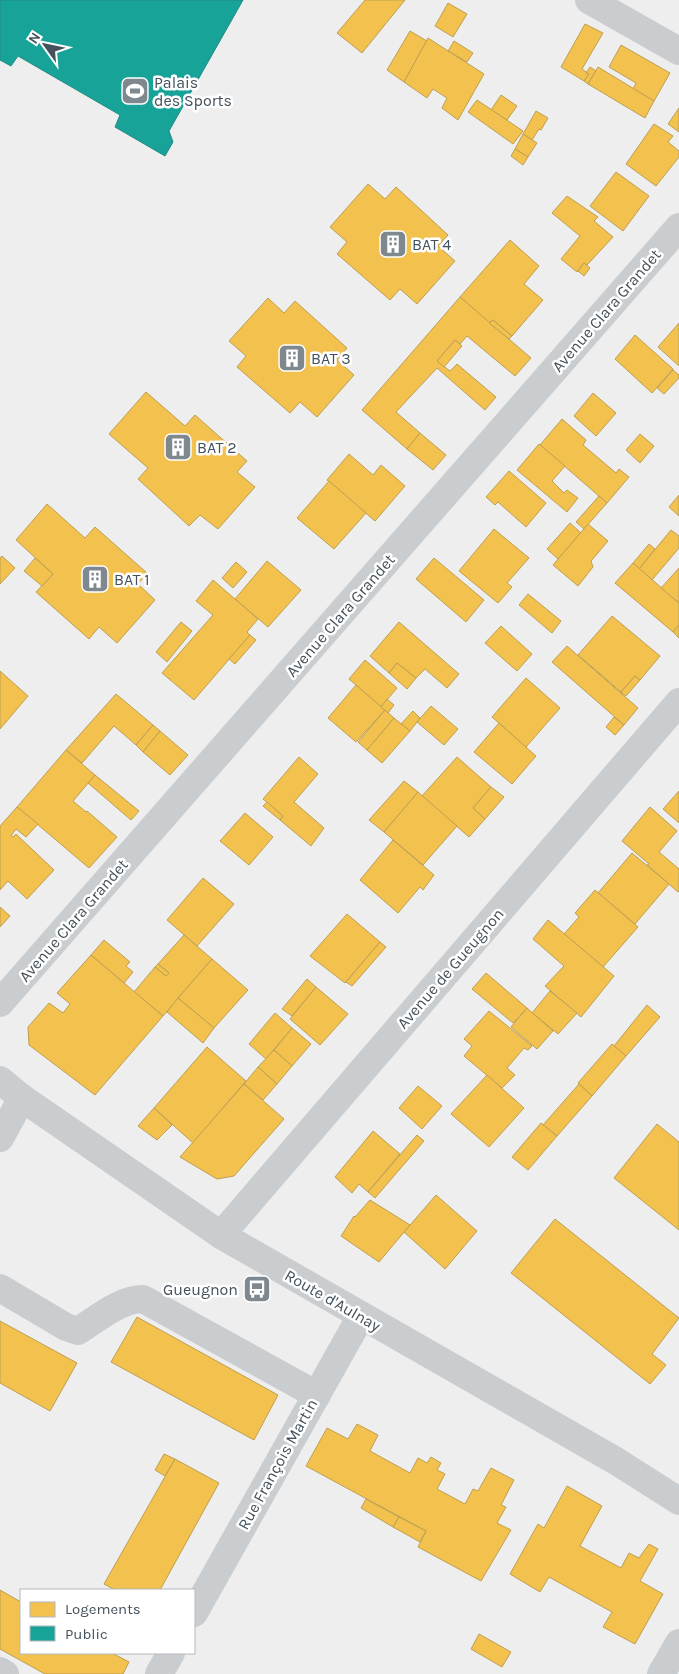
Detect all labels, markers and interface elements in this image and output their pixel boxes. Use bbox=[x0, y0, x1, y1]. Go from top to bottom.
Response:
north arrow bbox=[20, 20, 70, 70]
text: N bbox=[25, 29, 44, 47]
place label: Palais des Sports bbox=[154, 73, 232, 110]
sports icon: Palais des Sports bbox=[120, 76, 150, 106]
building icon: BAT 4 bbox=[378, 229, 408, 259]
place label: BAT 4 bbox=[412, 235, 451, 254]
street label: Avenue Clara Grandet bbox=[548, 245, 665, 376]
building icon: BAT 3 bbox=[277, 343, 307, 373]
place label: BAT 3 bbox=[311, 349, 351, 368]
building icon: BAT 2 bbox=[163, 432, 193, 462]
place label: BAT 2 bbox=[197, 438, 237, 457]
street label: Avenue Clara Grandet bbox=[282, 550, 399, 681]
building icon: BAT 1 bbox=[80, 564, 110, 594]
place label: BAT 1 bbox=[114, 570, 150, 589]
street label: Avenue Clara Grandet bbox=[15, 855, 132, 986]
street label: Avenue de Gueugnon bbox=[393, 904, 508, 1032]
street label: Route d'Aulnay bbox=[282, 1265, 384, 1336]
bus stop icon: Gueugnon bbox=[242, 1274, 272, 1304]
place label: Gueugnon bbox=[163, 1280, 238, 1299]
street label: Rue François Martin bbox=[234, 1395, 321, 1533]
legend bbox=[20, 1589, 195, 1654]
text: Logements bbox=[65, 1600, 141, 1618]
text: Public bbox=[65, 1625, 108, 1643]

